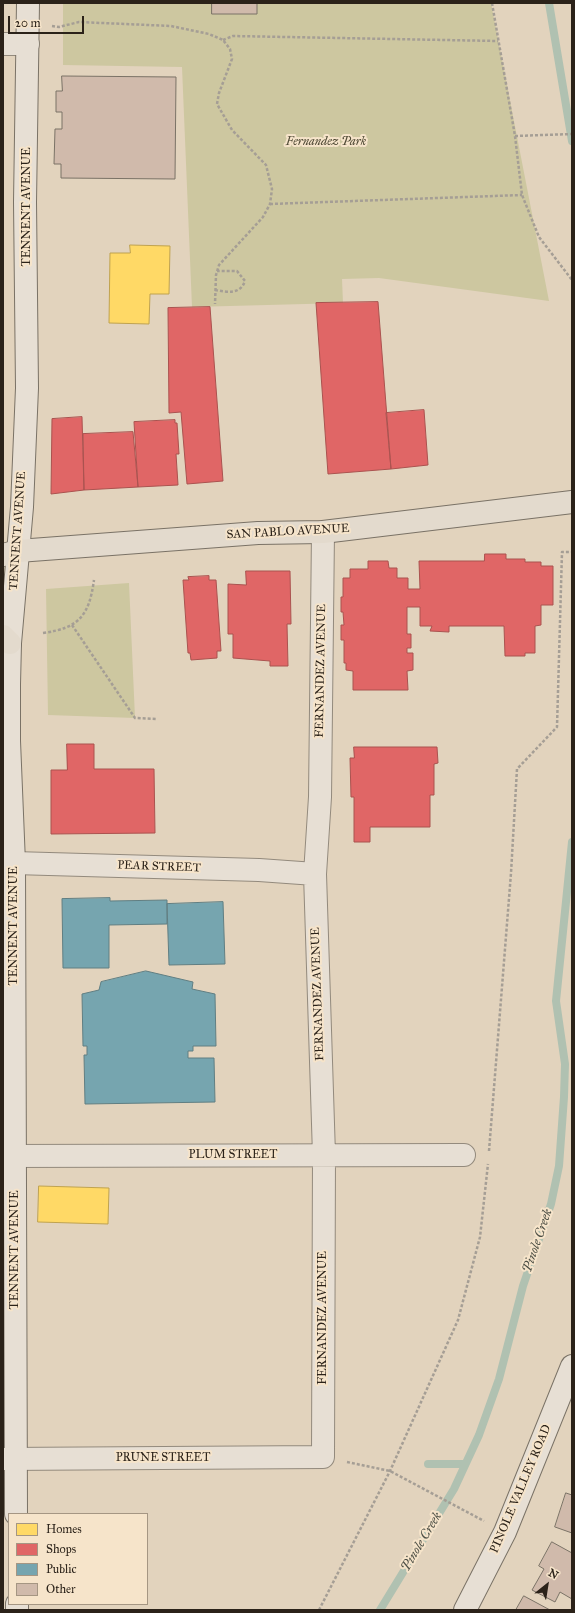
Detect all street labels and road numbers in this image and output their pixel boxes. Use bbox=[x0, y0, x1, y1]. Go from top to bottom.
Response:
street label: TENNENT AVENUE bbox=[20, 147, 34, 267]
street label: TENNENT AVENUE bbox=[7, 471, 29, 591]
street label: SAN PABLO AVENUE bbox=[226, 522, 350, 542]
street label: FERNANDEZ AVENUE bbox=[313, 604, 329, 738]
street label: PEAR STREET bbox=[117, 858, 201, 876]
street label: TENNENT AVENUE bbox=[7, 866, 21, 986]
street label: FERNANDEZ AVENUE bbox=[308, 927, 328, 1061]
street label: PLUM STREET bbox=[189, 1148, 277, 1162]
street label: TENNENT AVENUE bbox=[8, 1190, 22, 1310]
street label: FERNANDEZ AVENUE bbox=[316, 1251, 330, 1385]
street label: PINOLE VALLEY ROAD bbox=[487, 1423, 555, 1555]
street label: PRUNE STREET bbox=[116, 1451, 210, 1465]

